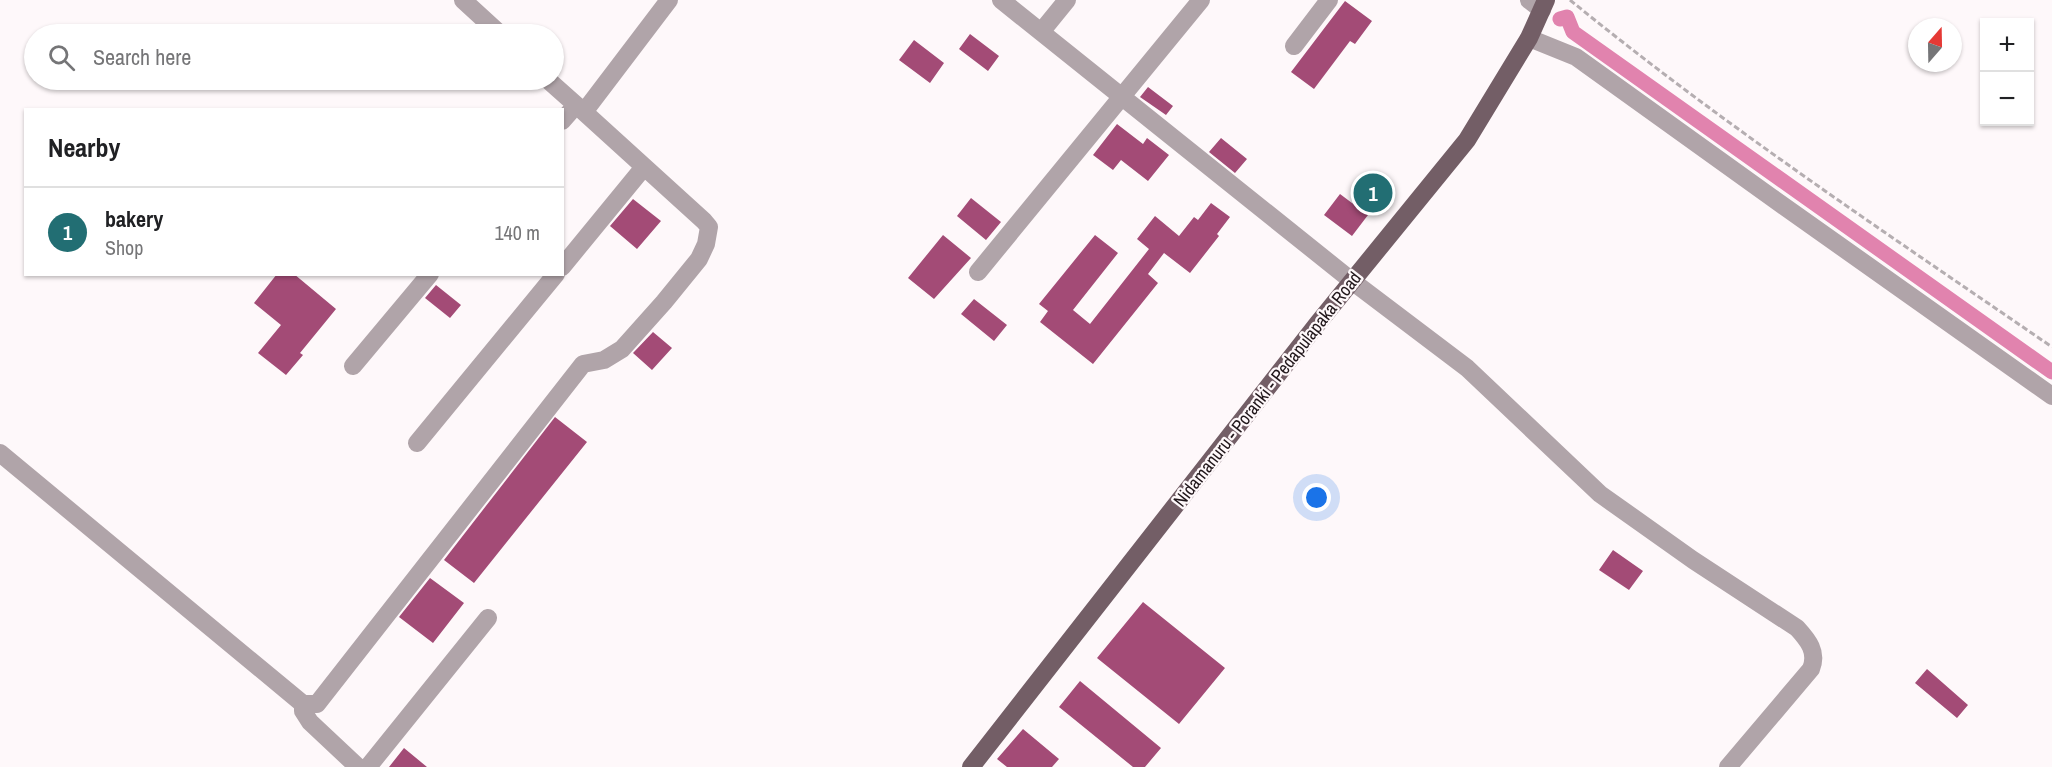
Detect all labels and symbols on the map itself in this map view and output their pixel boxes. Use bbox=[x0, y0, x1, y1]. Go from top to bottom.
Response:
north arrow bbox=[1908, 18, 1962, 72]
pin: 1 bbox=[1354, 170, 1392, 216]
street label: Nidamanuru - Poranki - Pedapulapaka Road bbox=[1167, 266, 1367, 512]
your location bbox=[1302, 483, 1331, 512]

